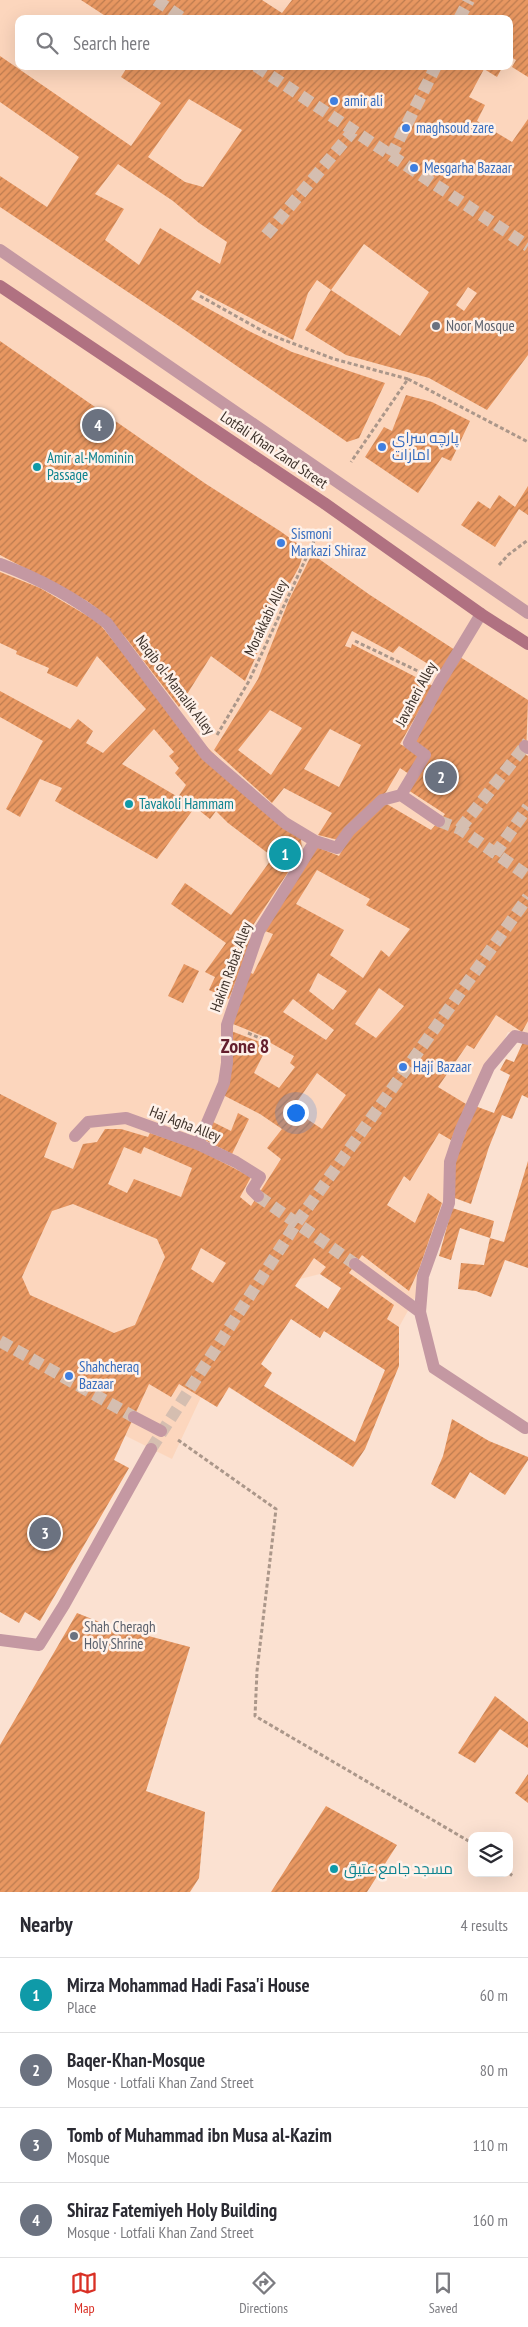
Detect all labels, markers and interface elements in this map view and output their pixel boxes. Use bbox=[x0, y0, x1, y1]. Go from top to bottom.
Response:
search box bbox=[15, 15, 513, 70]
icon: search bbox=[33, 29, 61, 57]
text: Search here bbox=[73, 31, 150, 55]
place label: amir ali bbox=[344, 91, 383, 110]
marker: amir ali bbox=[328, 95, 340, 107]
place label: maghsoud zare bbox=[416, 118, 494, 137]
marker: maghsoud zare bbox=[400, 122, 412, 134]
place label: Mesgarha Bazaar bbox=[424, 158, 513, 177]
marker: Mesgarha Bazaar bbox=[408, 162, 420, 174]
place label: Noor Mosque bbox=[446, 316, 515, 335]
marker: Noor Mosque bbox=[430, 320, 442, 332]
pin: 4 bbox=[82, 406, 114, 444]
street label: Lotfali Khan Zand Street bbox=[217, 407, 331, 492]
place label: پارچه سرای امارات bbox=[392, 428, 459, 464]
marker: پارچه سرای امارات bbox=[376, 441, 388, 453]
place label: Amir al-Mominin Passage bbox=[47, 448, 134, 484]
marker: Amir al-Mominin Passage bbox=[31, 461, 43, 473]
place label: Sismoni Markazi Shiraz bbox=[291, 524, 366, 560]
marker: Sismoni Markazi Shiraz bbox=[275, 537, 287, 549]
street label: Morakkabi Alley bbox=[240, 576, 292, 659]
street label: Naqib ol-Mamalik Alley bbox=[132, 631, 219, 739]
street label: Javaheri Alley bbox=[390, 658, 441, 730]
pin: 2 bbox=[425, 758, 457, 796]
place label: Tavakoli Hammam bbox=[139, 794, 234, 813]
marker: Tavakoli Hammam bbox=[123, 798, 135, 810]
pin: 1 bbox=[269, 835, 301, 873]
street label: Hakim Rabat Alley bbox=[205, 919, 256, 1014]
district label: Zone 8 bbox=[221, 1033, 269, 1059]
place label: Haji Bazaar bbox=[413, 1057, 472, 1076]
marker: Haji Bazaar bbox=[397, 1061, 409, 1073]
your location bbox=[283, 1100, 309, 1126]
street label: Haj Agha Alley bbox=[147, 1101, 224, 1146]
place label: Shahcheraq Bazaar bbox=[79, 1357, 139, 1393]
marker: Shahcheraq Bazaar bbox=[63, 1370, 75, 1382]
pin: 3 bbox=[29, 1514, 61, 1552]
place label: Shah Cheragh Holy Shrine bbox=[84, 1617, 156, 1653]
marker: Shah Cheragh Holy Shrine bbox=[68, 1630, 80, 1642]
map controls bbox=[468, 1832, 513, 1877]
button: layers bbox=[468, 1832, 513, 1877]
place label: مسجد جامع عتیق bbox=[344, 1859, 453, 1880]
marker: مسجد جامع عتیق bbox=[328, 1863, 340, 1875]
text: Nearby bbox=[20, 1911, 73, 1938]
text: 4 results bbox=[461, 1915, 508, 1935]
text: Mirza Mohammad Hadi Fasa'i House bbox=[67, 1973, 310, 1997]
text: 1 bbox=[32, 1985, 40, 2005]
text: 60 m bbox=[480, 1985, 508, 2005]
text: Place bbox=[67, 1997, 96, 2017]
text: Baqer-Khan-Mosque bbox=[67, 2048, 205, 2072]
text: 2 bbox=[32, 2060, 40, 2080]
text: 80 m bbox=[480, 2060, 508, 2080]
text: Mosque · Lotfali Khan Zand Street bbox=[67, 2072, 254, 2092]
text: Tomb of Muhammad ibn Musa al-Kazim bbox=[67, 2123, 332, 2147]
text: 3 bbox=[32, 2135, 40, 2155]
text: 110 m bbox=[473, 2135, 508, 2155]
text: Mosque bbox=[67, 2147, 110, 2167]
text: Shiraz Fatemiyeh Holy Building bbox=[67, 2198, 277, 2222]
text: 4 bbox=[32, 2210, 40, 2230]
text: 160 m bbox=[473, 2210, 508, 2230]
text: Mosque · Lotfali Khan Zand Street bbox=[67, 2222, 254, 2242]
tab: Map bbox=[70, 2269, 98, 2317]
tab: Directions bbox=[239, 2269, 288, 2317]
tab: Saved bbox=[429, 2269, 458, 2317]

